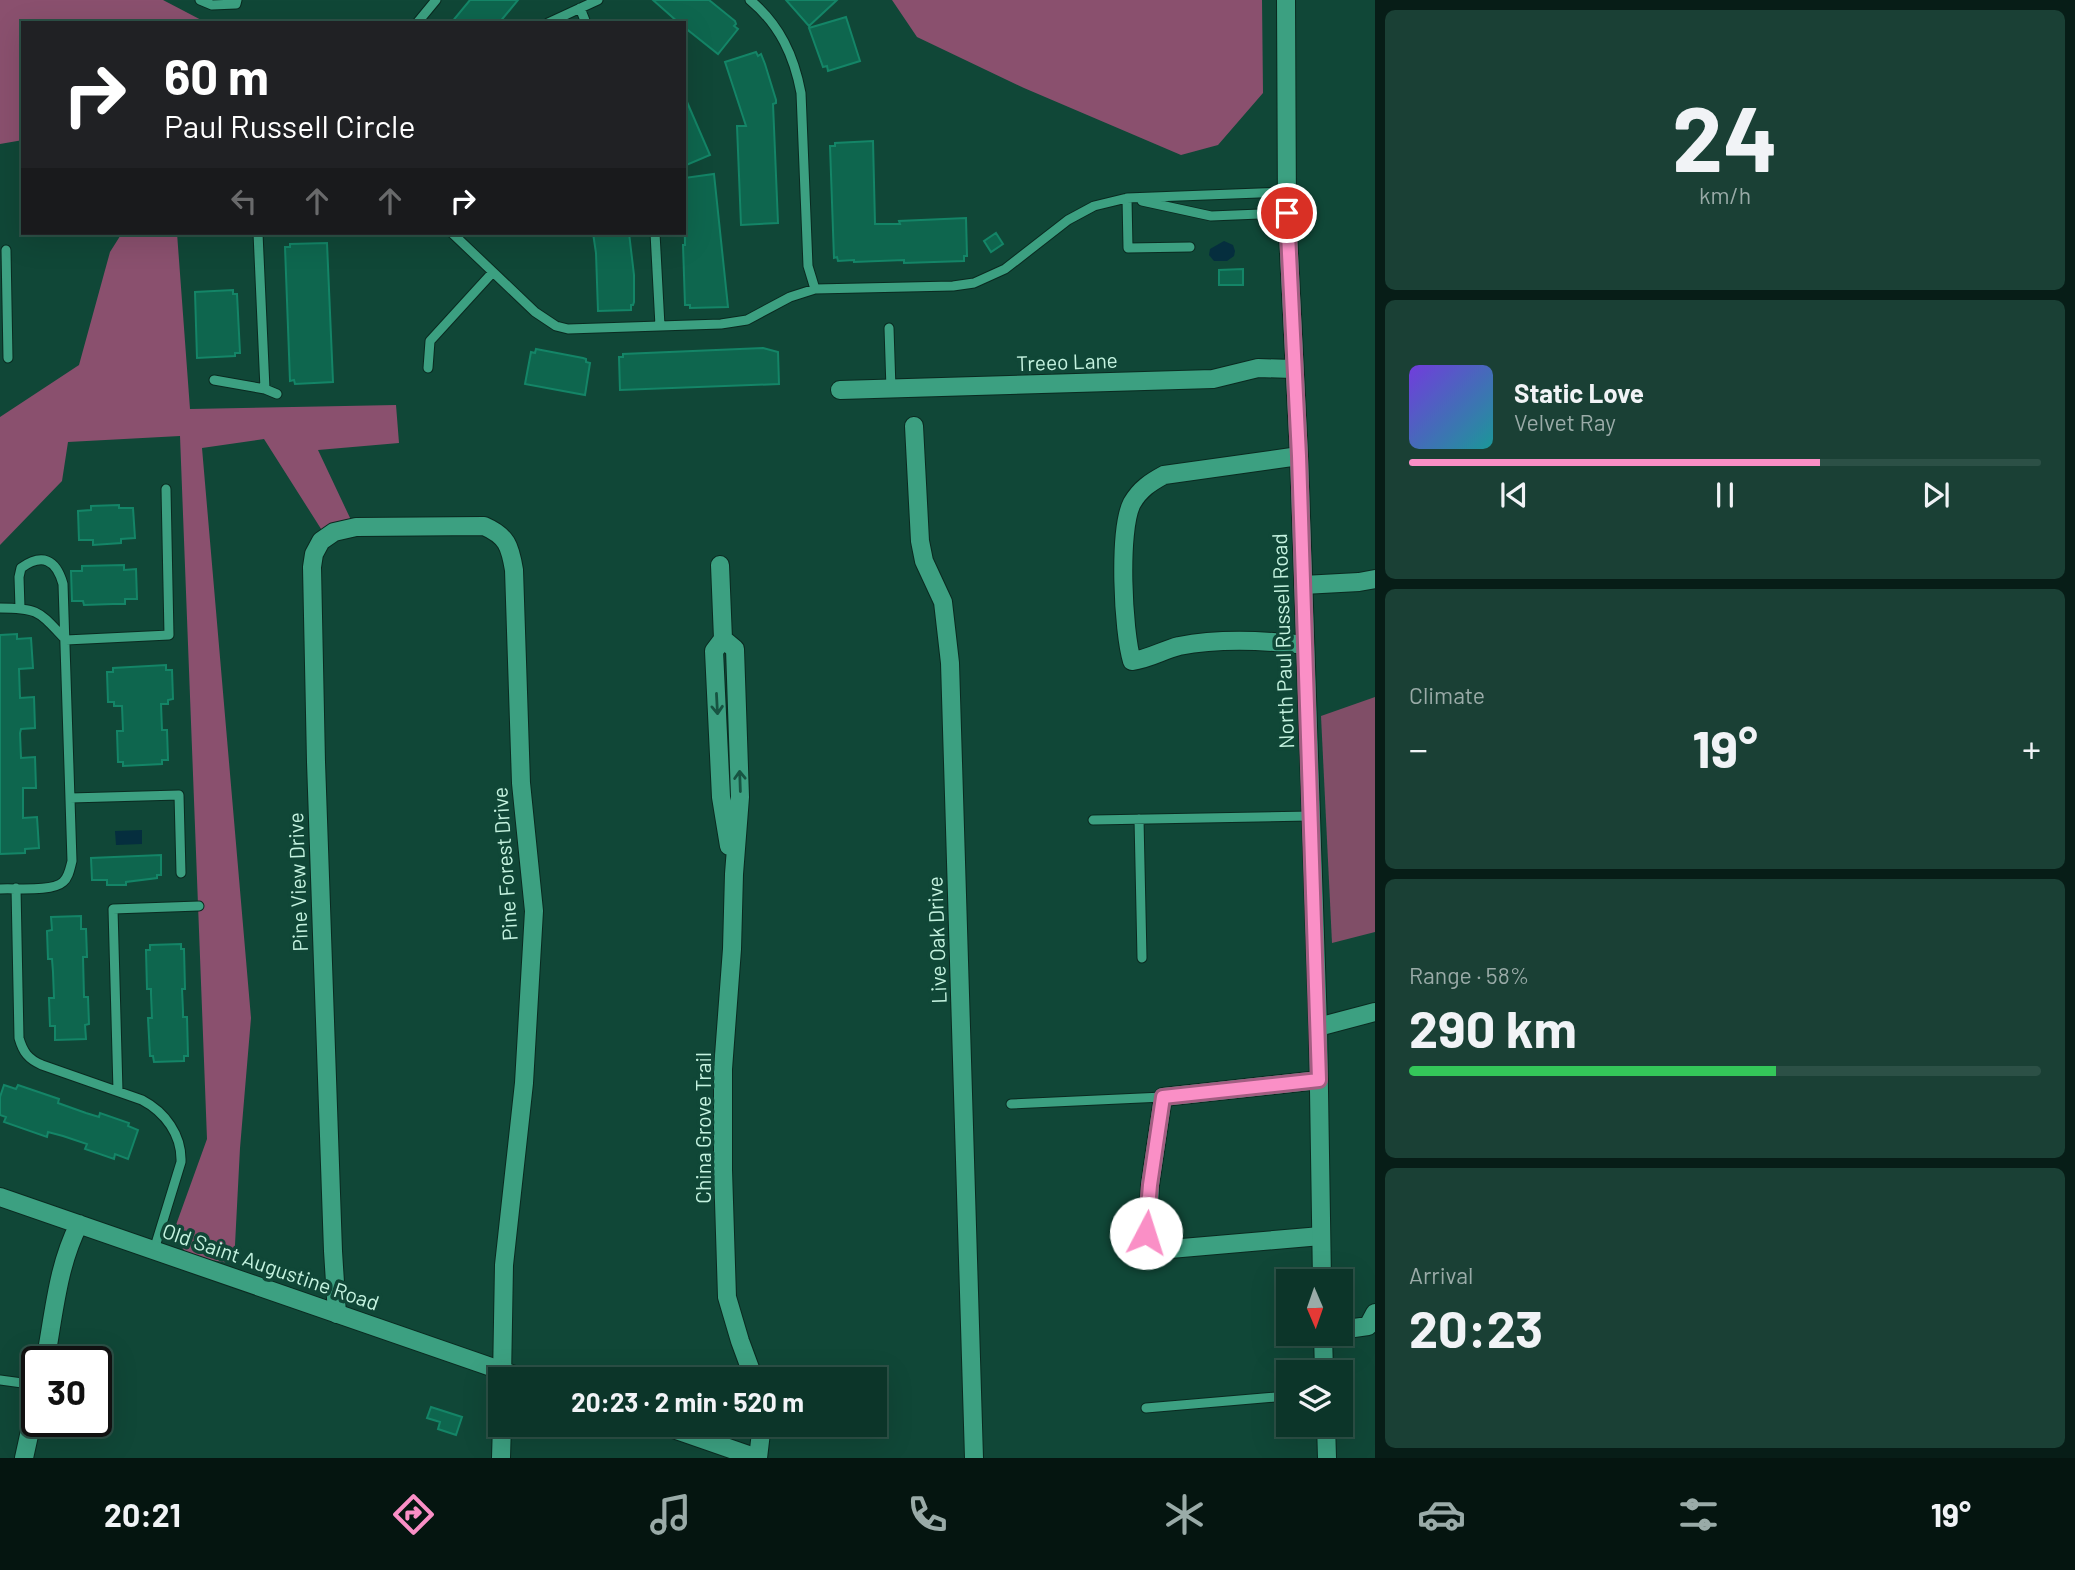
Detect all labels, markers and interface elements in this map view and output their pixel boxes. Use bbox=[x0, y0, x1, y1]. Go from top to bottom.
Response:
text: 60 m bbox=[164, 46, 269, 105]
icon: right bbox=[49, 49, 140, 140]
text: 24 bbox=[1672, 81, 1778, 190]
text: Paul Russell Circle bbox=[164, 106, 415, 144]
text: km/h bbox=[1699, 181, 1751, 209]
icon: left bbox=[225, 182, 263, 220]
icon: ahead bbox=[298, 182, 336, 220]
icon: ahead bbox=[371, 182, 409, 220]
icon: right bbox=[444, 182, 482, 220]
pin bbox=[1257, 183, 1317, 243]
icon: arrive bbox=[1268, 194, 1306, 232]
street label: Treeo Lane bbox=[1016, 347, 1118, 375]
text: Static Love bbox=[1514, 377, 1644, 408]
text: Velvet Ray bbox=[1514, 408, 1616, 436]
icon: previous bbox=[1495, 476, 1533, 514]
icon: pause bbox=[1706, 476, 1744, 514]
icon: next bbox=[1917, 476, 1955, 514]
street label: North Paul Russell Road bbox=[1266, 533, 1298, 749]
text: Climate bbox=[1409, 681, 1485, 709]
one-way arrow bbox=[710, 692, 723, 715]
text: 19° bbox=[1692, 716, 1758, 778]
text: − bbox=[1409, 725, 1428, 771]
text: + bbox=[2022, 725, 2041, 771]
one-way arrow bbox=[733, 770, 746, 793]
street label: Pine Forest Drive bbox=[486, 786, 522, 942]
street label: Pine View Drive bbox=[282, 812, 312, 952]
street label: Live Oak Drive bbox=[921, 876, 951, 1004]
text: Range · 58% bbox=[1409, 961, 1529, 989]
text: 290 km bbox=[1409, 996, 1577, 1058]
street label: China Grove Trail bbox=[690, 1052, 715, 1204]
position arrow bbox=[1109, 1196, 1183, 1270]
street label: Old Saint Augustine Road bbox=[159, 1217, 383, 1315]
text: Arrival bbox=[1409, 1261, 1473, 1289]
north arrow bbox=[1276, 1269, 1353, 1346]
map controls bbox=[1276, 1269, 1353, 1437]
text: 20:23 bbox=[1409, 1296, 1543, 1358]
speed limit sign: 30 bbox=[21, 1346, 112, 1437]
button: layers bbox=[1276, 1360, 1353, 1437]
text: 20:23 · 2 min · 520 m bbox=[571, 1386, 804, 1417]
icon: directions bbox=[389, 1490, 438, 1539]
icon: music bbox=[646, 1490, 695, 1539]
icon: phone bbox=[903, 1490, 952, 1539]
icon: climate bbox=[1160, 1490, 1209, 1539]
icon: car bbox=[1417, 1490, 1466, 1539]
icon: filters bbox=[1674, 1490, 1723, 1539]
text: 20:21 bbox=[104, 1495, 181, 1533]
text: 19° bbox=[1931, 1495, 1971, 1533]

